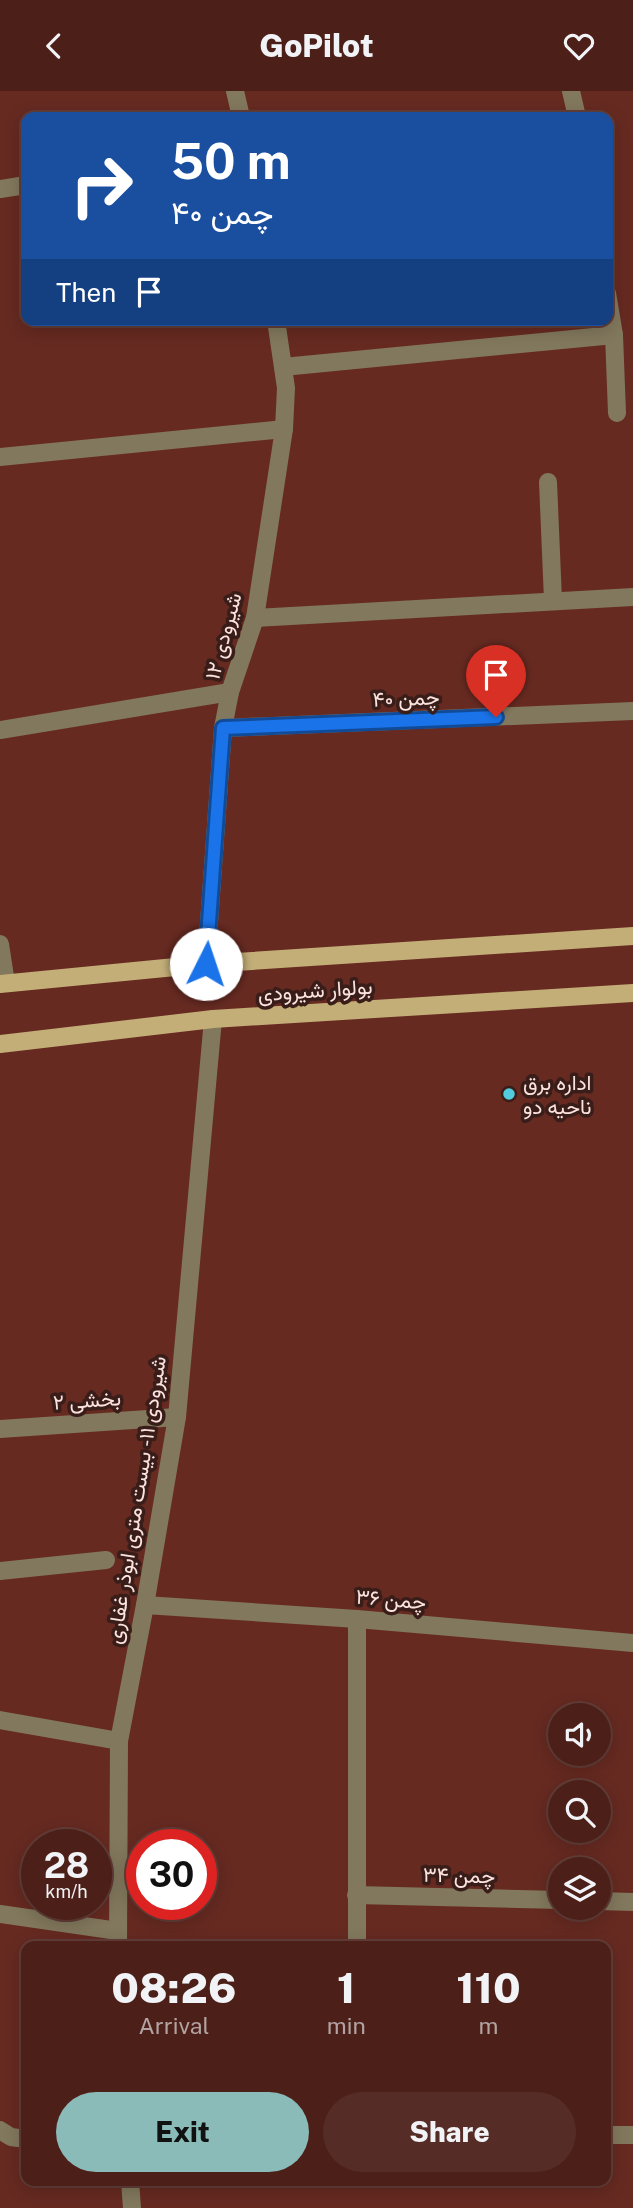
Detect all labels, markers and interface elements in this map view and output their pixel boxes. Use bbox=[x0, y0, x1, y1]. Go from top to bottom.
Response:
icon: back bbox=[35, 27, 73, 65]
text: GoPilot bbox=[259, 27, 374, 64]
icon: heart bbox=[560, 27, 598, 65]
text: 50 m bbox=[171, 132, 291, 190]
icon: right bbox=[56, 140, 147, 231]
text: چمن ۴۰ bbox=[171, 194, 273, 231]
icon: arrive bbox=[130, 273, 168, 311]
text: Then bbox=[56, 277, 116, 308]
street label: شیرودی ۱۲ bbox=[199, 590, 248, 683]
pin bbox=[466, 645, 526, 717]
icon: arrive bbox=[477, 656, 515, 694]
street label: چمن ۴۰ bbox=[372, 684, 440, 714]
position arrow bbox=[169, 927, 243, 1001]
street label: بولوار شیرودی bbox=[257, 974, 373, 1007]
place label: اداره برق ناحیه دو bbox=[523, 1070, 592, 1120]
marker: اداره برق ناحیه دو bbox=[501, 1086, 517, 1102]
street label: شیرودی ۱۱ - بیست متری ابوذر غفاری bbox=[101, 1354, 172, 1646]
street label: بخشی ۲ bbox=[52, 1385, 122, 1415]
street label: چمن ۳۶ bbox=[355, 1583, 427, 1617]
map controls bbox=[548, 1703, 611, 1920]
button: sound bbox=[548, 1703, 611, 1766]
button: search bbox=[548, 1780, 611, 1843]
speed limit sign: 30 bbox=[126, 1829, 217, 1920]
text: 28 bbox=[44, 1845, 89, 1886]
button: layers bbox=[548, 1857, 611, 1920]
street label: چمن ۳۴ bbox=[423, 1862, 495, 1890]
text: km/h bbox=[45, 1881, 88, 1902]
text: 08:26 bbox=[111, 1963, 236, 2012]
text: 1 bbox=[337, 1963, 356, 2012]
text: 110 bbox=[456, 1963, 521, 2012]
text: Arrival bbox=[138, 2012, 209, 2039]
text: min bbox=[327, 2012, 366, 2039]
text: m bbox=[478, 2012, 498, 2039]
button: Exit bbox=[56, 2092, 309, 2172]
button: Share bbox=[323, 2092, 576, 2172]

